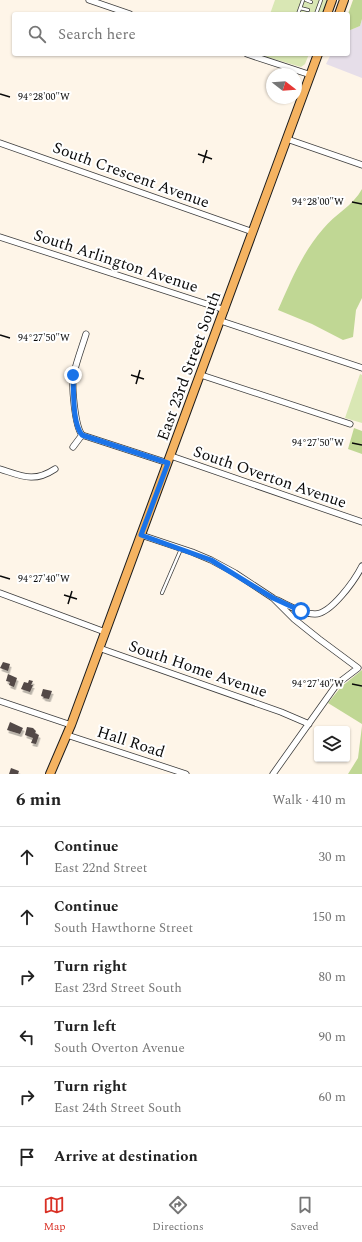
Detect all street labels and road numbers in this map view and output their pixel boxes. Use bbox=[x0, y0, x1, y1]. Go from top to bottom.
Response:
street label: South Crescent Avenue bbox=[49, 135, 213, 215]
street label: South Arlington Avenue bbox=[31, 223, 201, 299]
street label: East 23rd Street South bbox=[151, 288, 227, 444]
street label: South Overton Avenue bbox=[190, 439, 350, 515]
street label: South Home Avenue bbox=[125, 634, 271, 704]
street label: Hall Road bbox=[94, 720, 168, 764]

